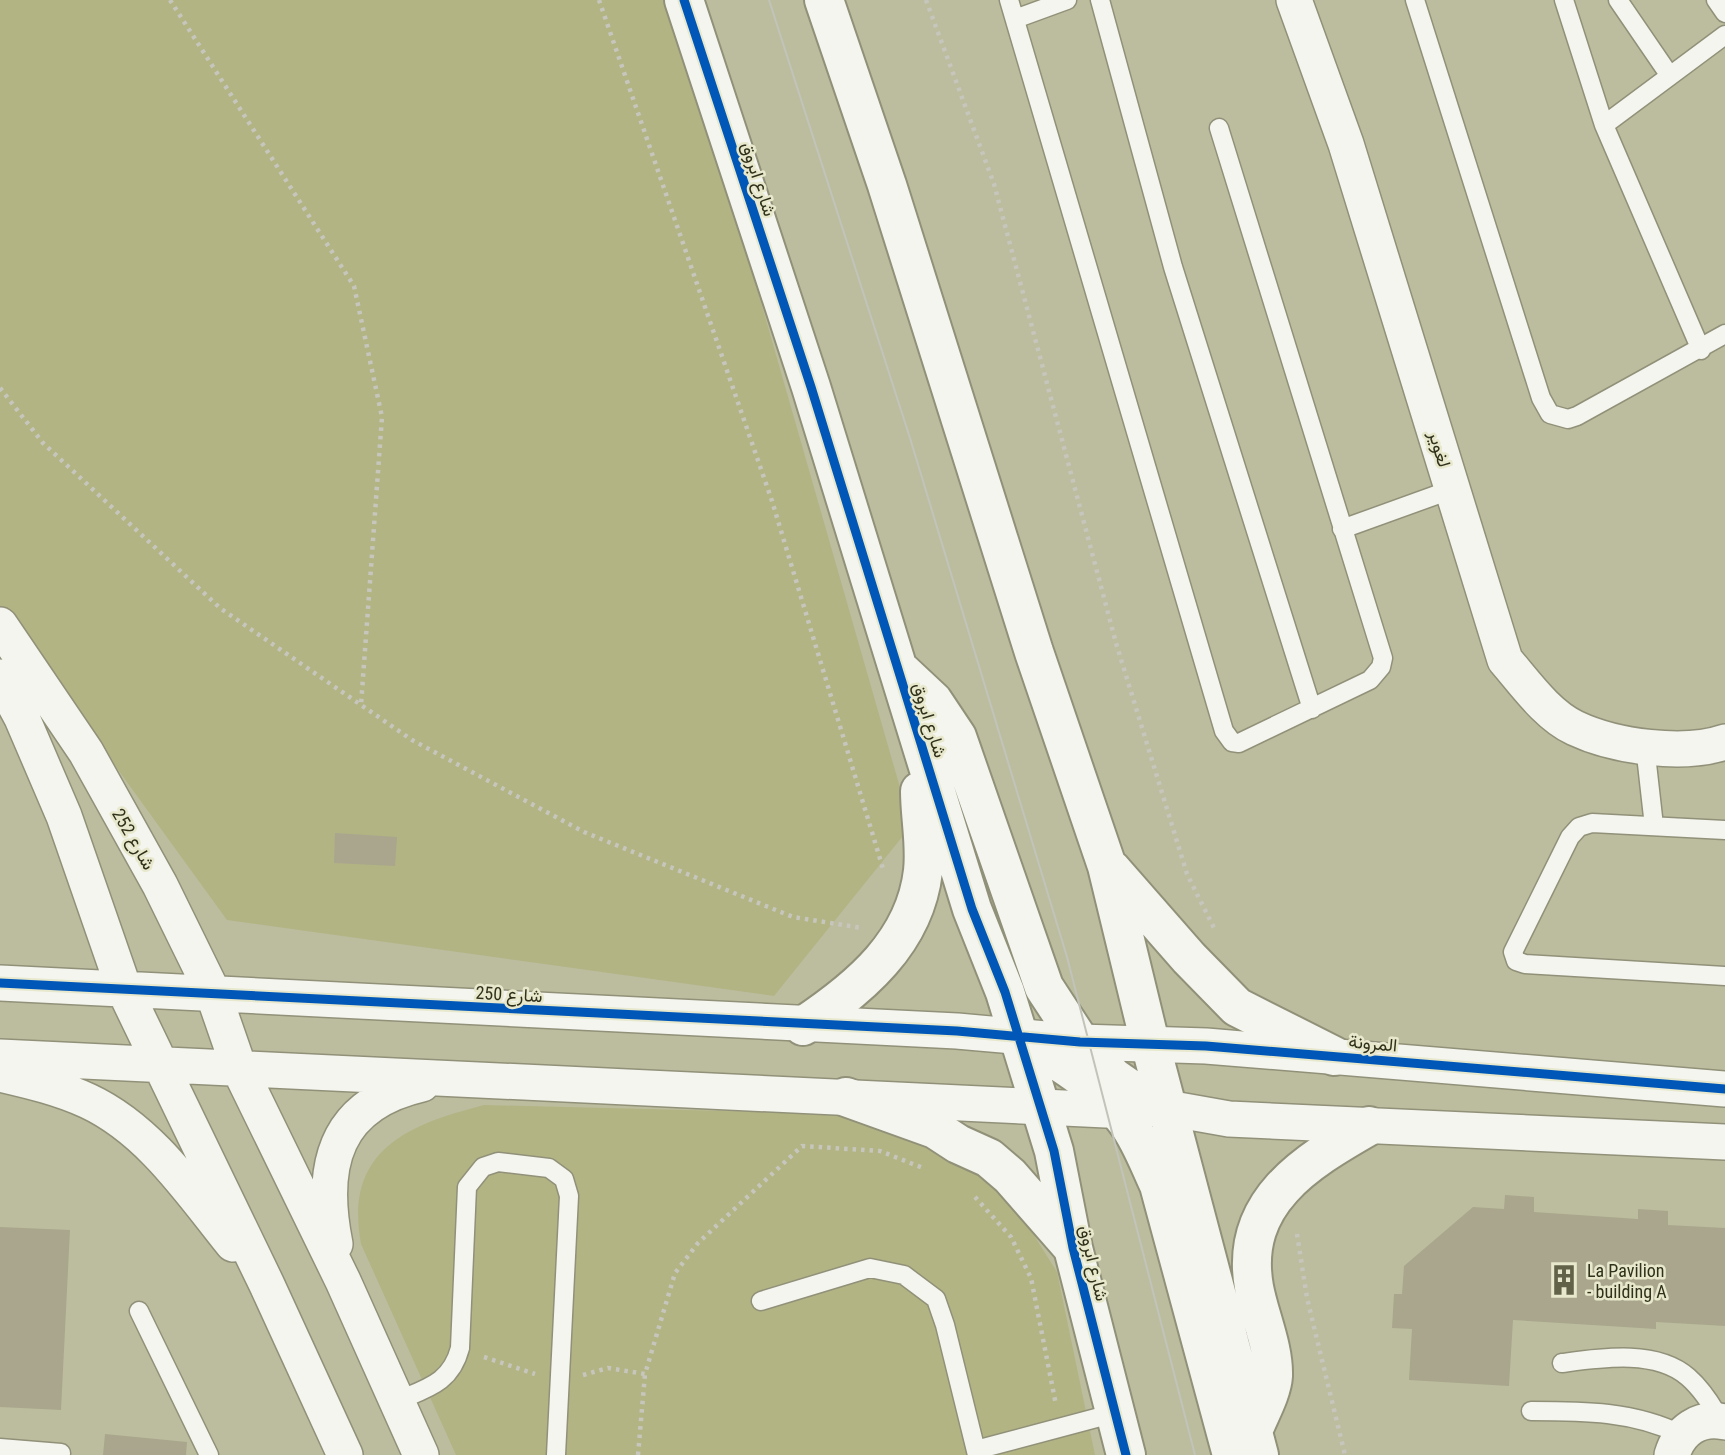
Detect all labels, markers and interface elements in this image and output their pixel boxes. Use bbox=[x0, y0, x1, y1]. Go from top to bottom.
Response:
street label: شارع ابروق bbox=[735, 139, 781, 219]
street label: لغوير bbox=[1423, 427, 1455, 470]
street label: شارع ابروق bbox=[907, 680, 951, 760]
street label: شارع 252 bbox=[106, 805, 160, 874]
street label: شارع 250 bbox=[475, 982, 543, 1008]
street label: المرونة bbox=[1348, 1030, 1398, 1057]
street label: شارع ابروق bbox=[1073, 1223, 1113, 1303]
place label: La Pavilion - building A bbox=[1587, 1260, 1667, 1302]
building icon: La Pavilion - building A bbox=[1547, 1263, 1581, 1297]

